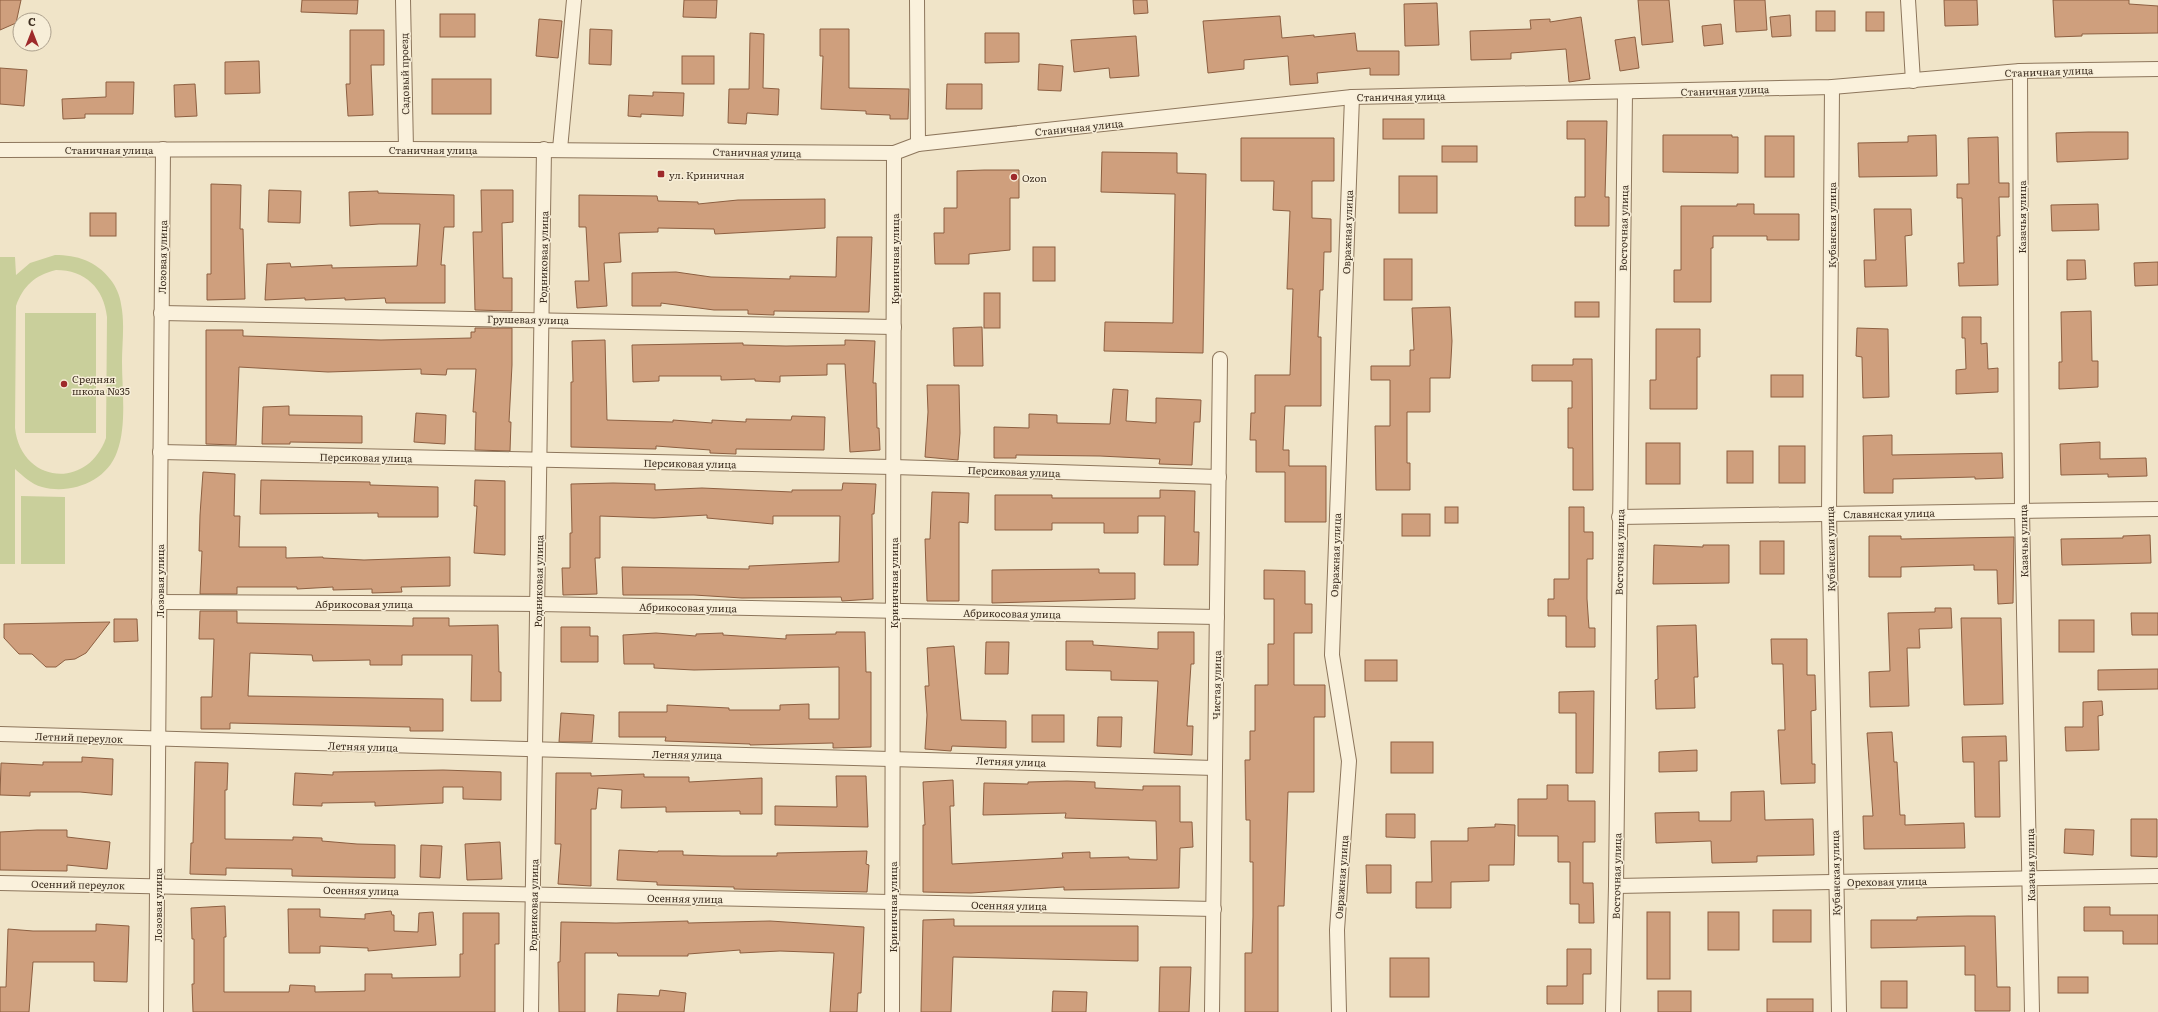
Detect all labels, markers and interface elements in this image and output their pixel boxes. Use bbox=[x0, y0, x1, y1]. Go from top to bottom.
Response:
north arrow bbox=[12, 12, 52, 52]
text: С bbox=[28, 13, 36, 29]
street label: Садовый проезд bbox=[396, 33, 412, 115]
street label: Станичная улица bbox=[2004, 62, 2094, 80]
street label: Станичная улица bbox=[1680, 81, 1770, 99]
street label: Станичная улица bbox=[1357, 88, 1446, 104]
street label: Станичная улица bbox=[1034, 115, 1125, 139]
street label: Станичная улица bbox=[65, 142, 154, 157]
street label: Станичная улица bbox=[389, 142, 478, 157]
street label: Станичная улица bbox=[713, 144, 802, 160]
place label: ул. Криничная bbox=[669, 167, 744, 182]
marker: ул. Криничная bbox=[656, 169, 666, 179]
place label: Ozon bbox=[1022, 170, 1047, 185]
marker: Ozon bbox=[1009, 172, 1019, 182]
street label: Казачья улица bbox=[2014, 180, 2029, 254]
street label: Кубанская улица bbox=[1824, 182, 1839, 268]
street label: Восточная улица bbox=[1615, 184, 1631, 271]
street label: Овражная улица bbox=[1338, 189, 1356, 274]
street label: Родниковая улица bbox=[535, 210, 551, 303]
street label: Криничная улица bbox=[887, 213, 902, 305]
street label: Лозовая улица bbox=[154, 219, 170, 294]
street label: Грушевая улица bbox=[487, 311, 570, 327]
place label: Средняя школа №35 bbox=[72, 371, 130, 398]
marker: Средняя школа №35 bbox=[59, 379, 69, 389]
street label: Персиковая улица bbox=[319, 449, 413, 465]
street label: Персиковая улица bbox=[643, 455, 737, 471]
street label: Персиковая улица bbox=[967, 462, 1061, 480]
street label: Казачья улица bbox=[2015, 504, 2031, 578]
street label: Кубанская улица bbox=[1822, 505, 1838, 592]
street label: Славянская улица bbox=[1843, 505, 1936, 521]
street label: Восточная улица bbox=[1611, 508, 1627, 595]
street label: Овражная улица bbox=[1326, 512, 1344, 597]
street label: Родниковая улица bbox=[530, 534, 546, 627]
street label: Криничная улица bbox=[886, 537, 901, 629]
street label: Лозовая улица bbox=[152, 543, 167, 618]
street label: Абрикосовая улица bbox=[315, 596, 414, 611]
street label: Абрикосовая улица bbox=[639, 599, 738, 615]
street label: Абрикосовая улица bbox=[963, 605, 1062, 621]
street label: Чистая улица bbox=[1208, 650, 1224, 720]
street label: Летний переулок bbox=[35, 728, 123, 746]
street label: Летняя улица bbox=[328, 737, 399, 755]
street label: Летняя улица bbox=[652, 746, 723, 762]
street label: Летняя улица bbox=[976, 752, 1047, 770]
street label: Казачья улица bbox=[2022, 828, 2038, 902]
street label: Кубанская улица bbox=[1827, 829, 1843, 916]
street label: Восточная улица bbox=[1608, 832, 1624, 919]
street label: Овражная улица bbox=[1331, 834, 1351, 919]
street label: Родниковая улица bbox=[525, 858, 541, 951]
street label: Криничная улица bbox=[885, 861, 900, 953]
street label: Лозовая улица bbox=[150, 867, 165, 942]
street label: Ореховая улица bbox=[1847, 873, 1928, 889]
street label: Осенний переулок bbox=[31, 876, 125, 892]
street label: Осенняя улица bbox=[323, 882, 400, 898]
street label: Осенняя улица bbox=[647, 890, 724, 906]
street label: Осенняя улица bbox=[971, 897, 1048, 913]

